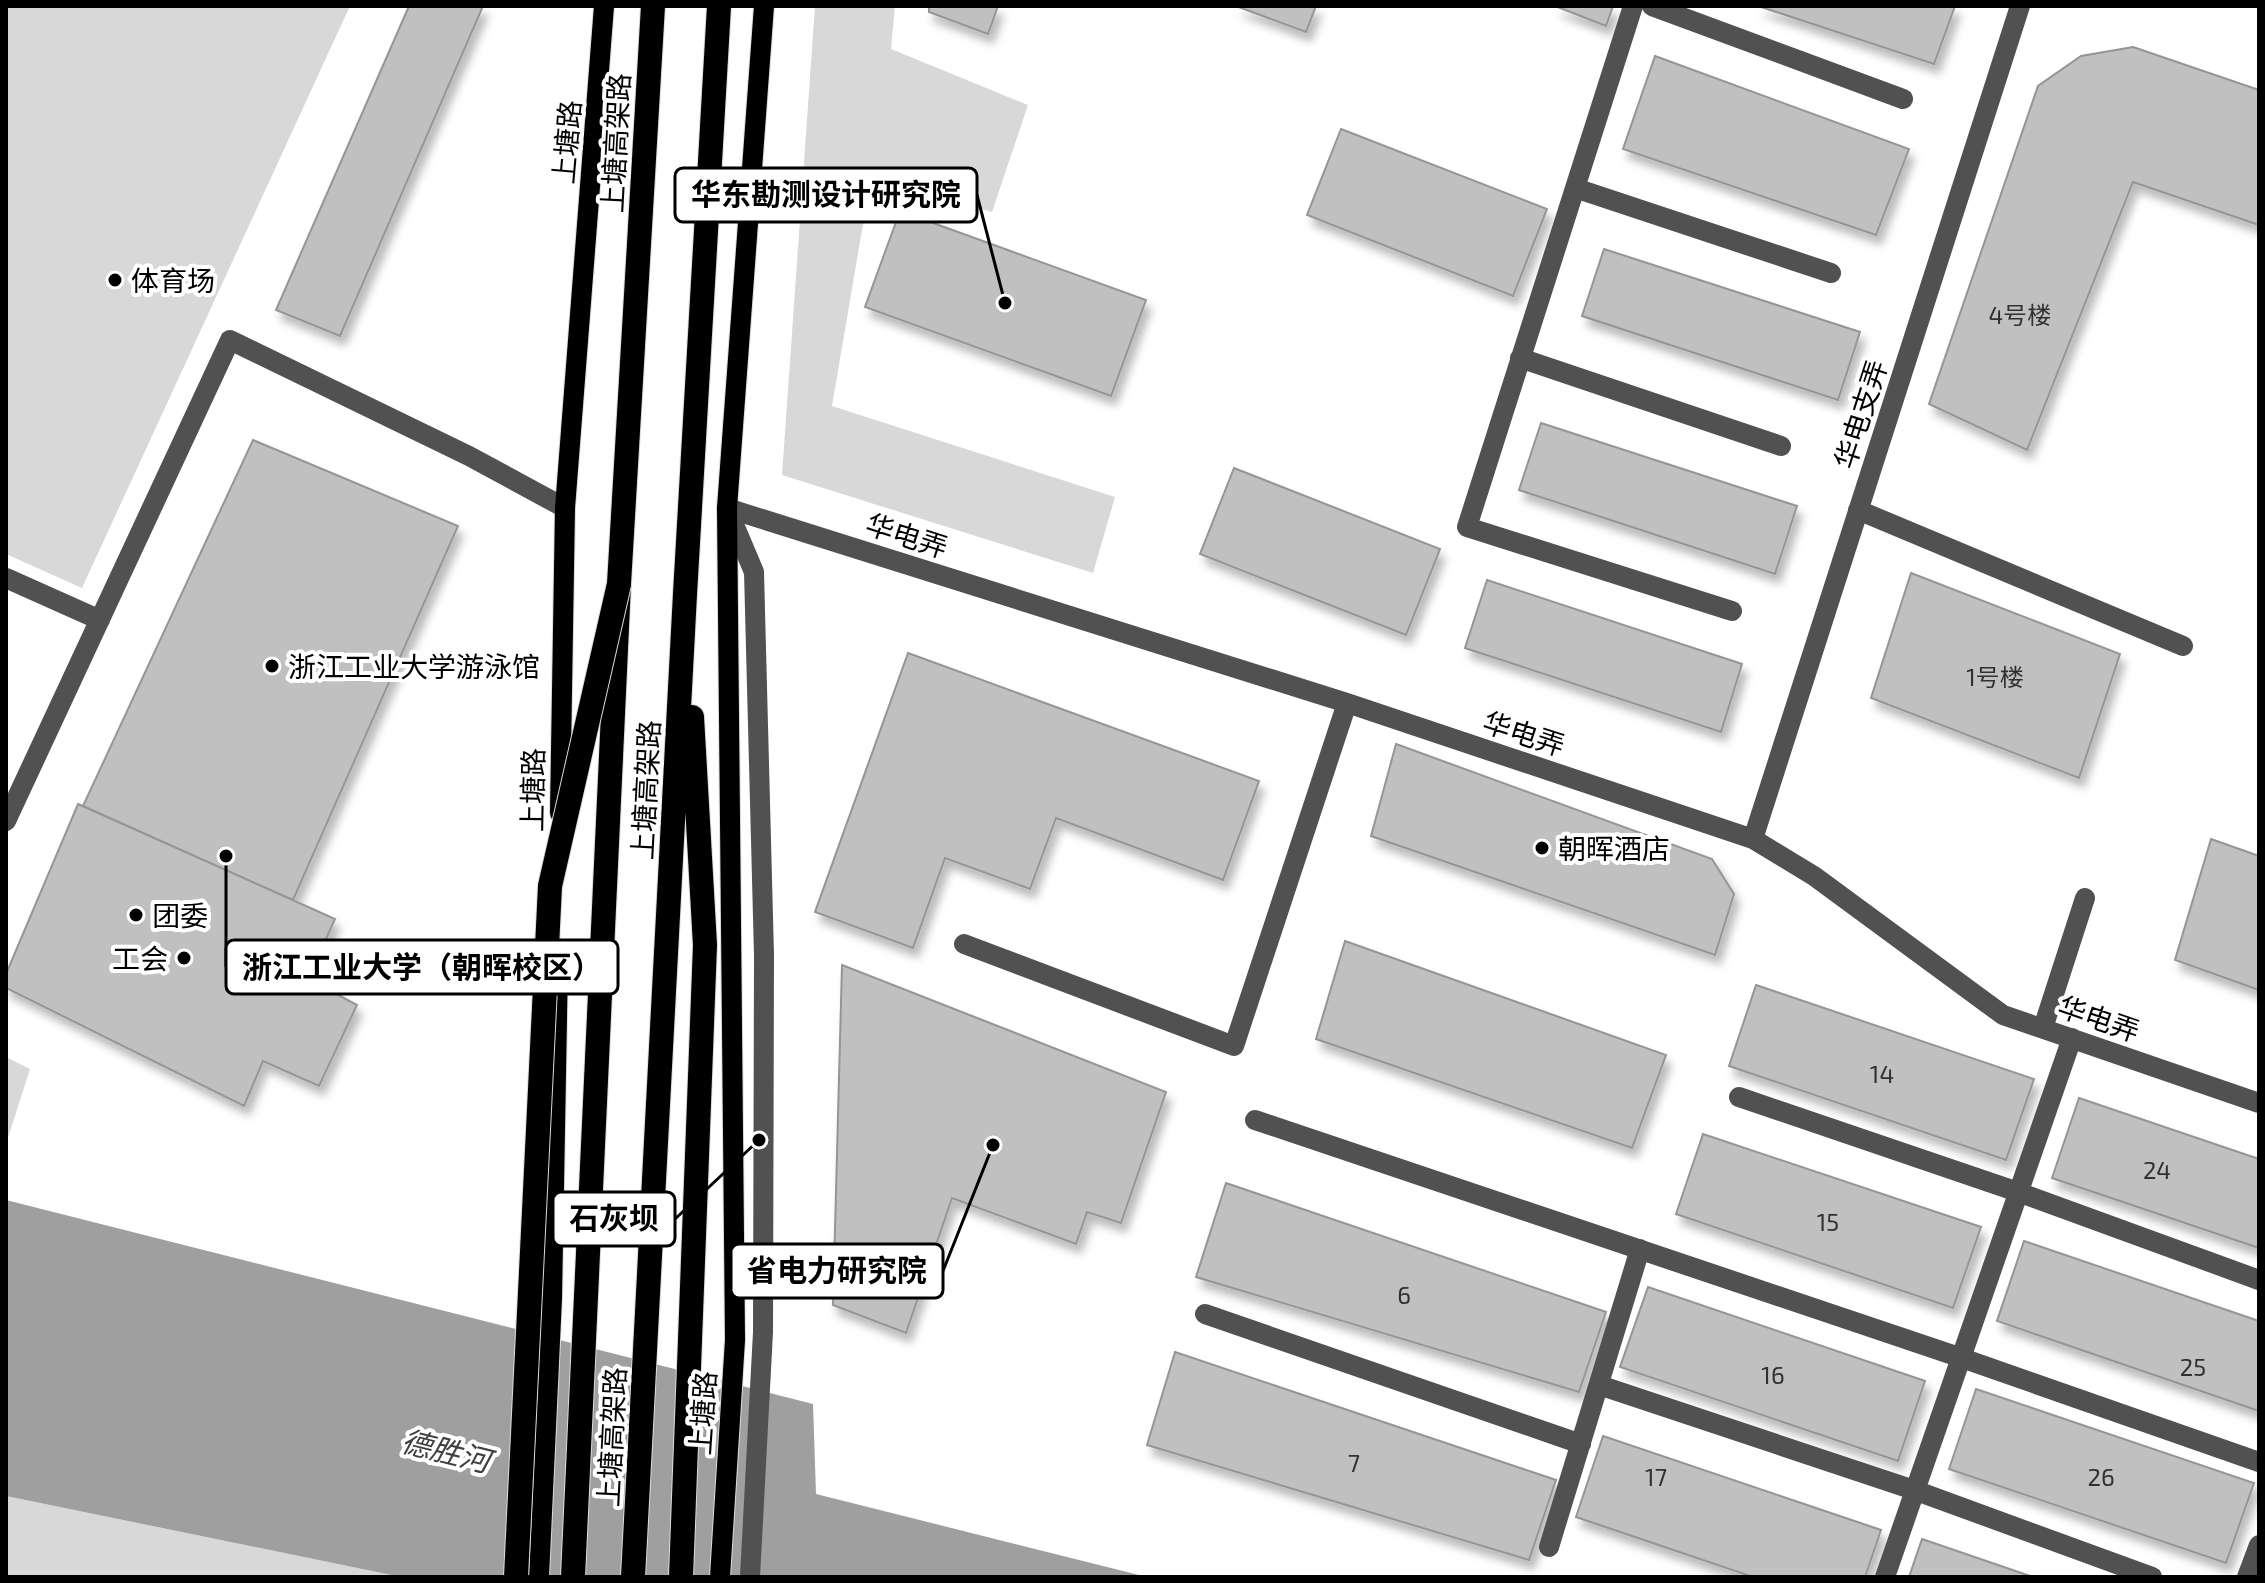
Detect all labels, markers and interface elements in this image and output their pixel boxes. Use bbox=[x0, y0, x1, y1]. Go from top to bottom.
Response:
street label: 上塘高架路 bbox=[594, 72, 636, 214]
street label: 上塘路 bbox=[545, 99, 587, 185]
callout: 华东勘测设计研究院 bbox=[675, 168, 977, 222]
text: 华东勘测设计研究院 bbox=[691, 175, 961, 211]
place label: 体育场 bbox=[131, 263, 215, 297]
marker: 体育场 bbox=[106, 271, 124, 289]
house number: 4号楼 bbox=[1989, 300, 2051, 329]
street label: 华电支弄 bbox=[1827, 355, 1893, 473]
street label: 华电弄 bbox=[862, 506, 952, 564]
place label: 浙江工业大学游泳馆 bbox=[288, 649, 540, 683]
marker: 浙江工业大学游泳馆 bbox=[263, 657, 281, 675]
house number: 1号楼 bbox=[1966, 662, 2024, 691]
street label: 华电弄 bbox=[1479, 704, 1569, 762]
street label: 上塘高架路 bbox=[624, 719, 666, 861]
street label: 上塘路 bbox=[514, 748, 550, 832]
place label: 朝晖酒店 bbox=[1558, 831, 1670, 865]
marker: 朝晖酒店 bbox=[1533, 839, 1551, 857]
place label: 团委 bbox=[152, 898, 208, 932]
marker: 团委 bbox=[127, 906, 145, 924]
callout: 浙江工业大学（朝晖校区） bbox=[226, 940, 618, 994]
place label: 工会 bbox=[112, 941, 168, 975]
text: 浙江工业大学（朝晖校区） bbox=[242, 948, 602, 984]
marker: 工会 bbox=[175, 949, 193, 967]
street label: 华电弄 bbox=[2054, 988, 2144, 1048]
house number: 14 bbox=[1870, 1059, 1894, 1088]
house number: 24 bbox=[2143, 1155, 2171, 1184]
callout: 石灰坝 bbox=[553, 1192, 675, 1246]
text: 石灰坝 bbox=[569, 1199, 659, 1235]
house number: 15 bbox=[1817, 1207, 1839, 1236]
callout: 省电力研究院 bbox=[731, 1244, 943, 1298]
text: 省电力研究院 bbox=[747, 1251, 927, 1287]
house number: 6 bbox=[1397, 1280, 1411, 1309]
house number: 25 bbox=[2180, 1352, 2206, 1381]
house number: 16 bbox=[1761, 1360, 1785, 1389]
street label: 上塘高架路 bbox=[590, 1366, 632, 1508]
street label: 上塘路 bbox=[682, 1370, 722, 1456]
water label: 德胜河 bbox=[398, 1422, 499, 1480]
house number: 7 bbox=[1348, 1448, 1360, 1477]
house number: 17 bbox=[1645, 1462, 1667, 1491]
house number: 26 bbox=[2087, 1462, 2115, 1491]

